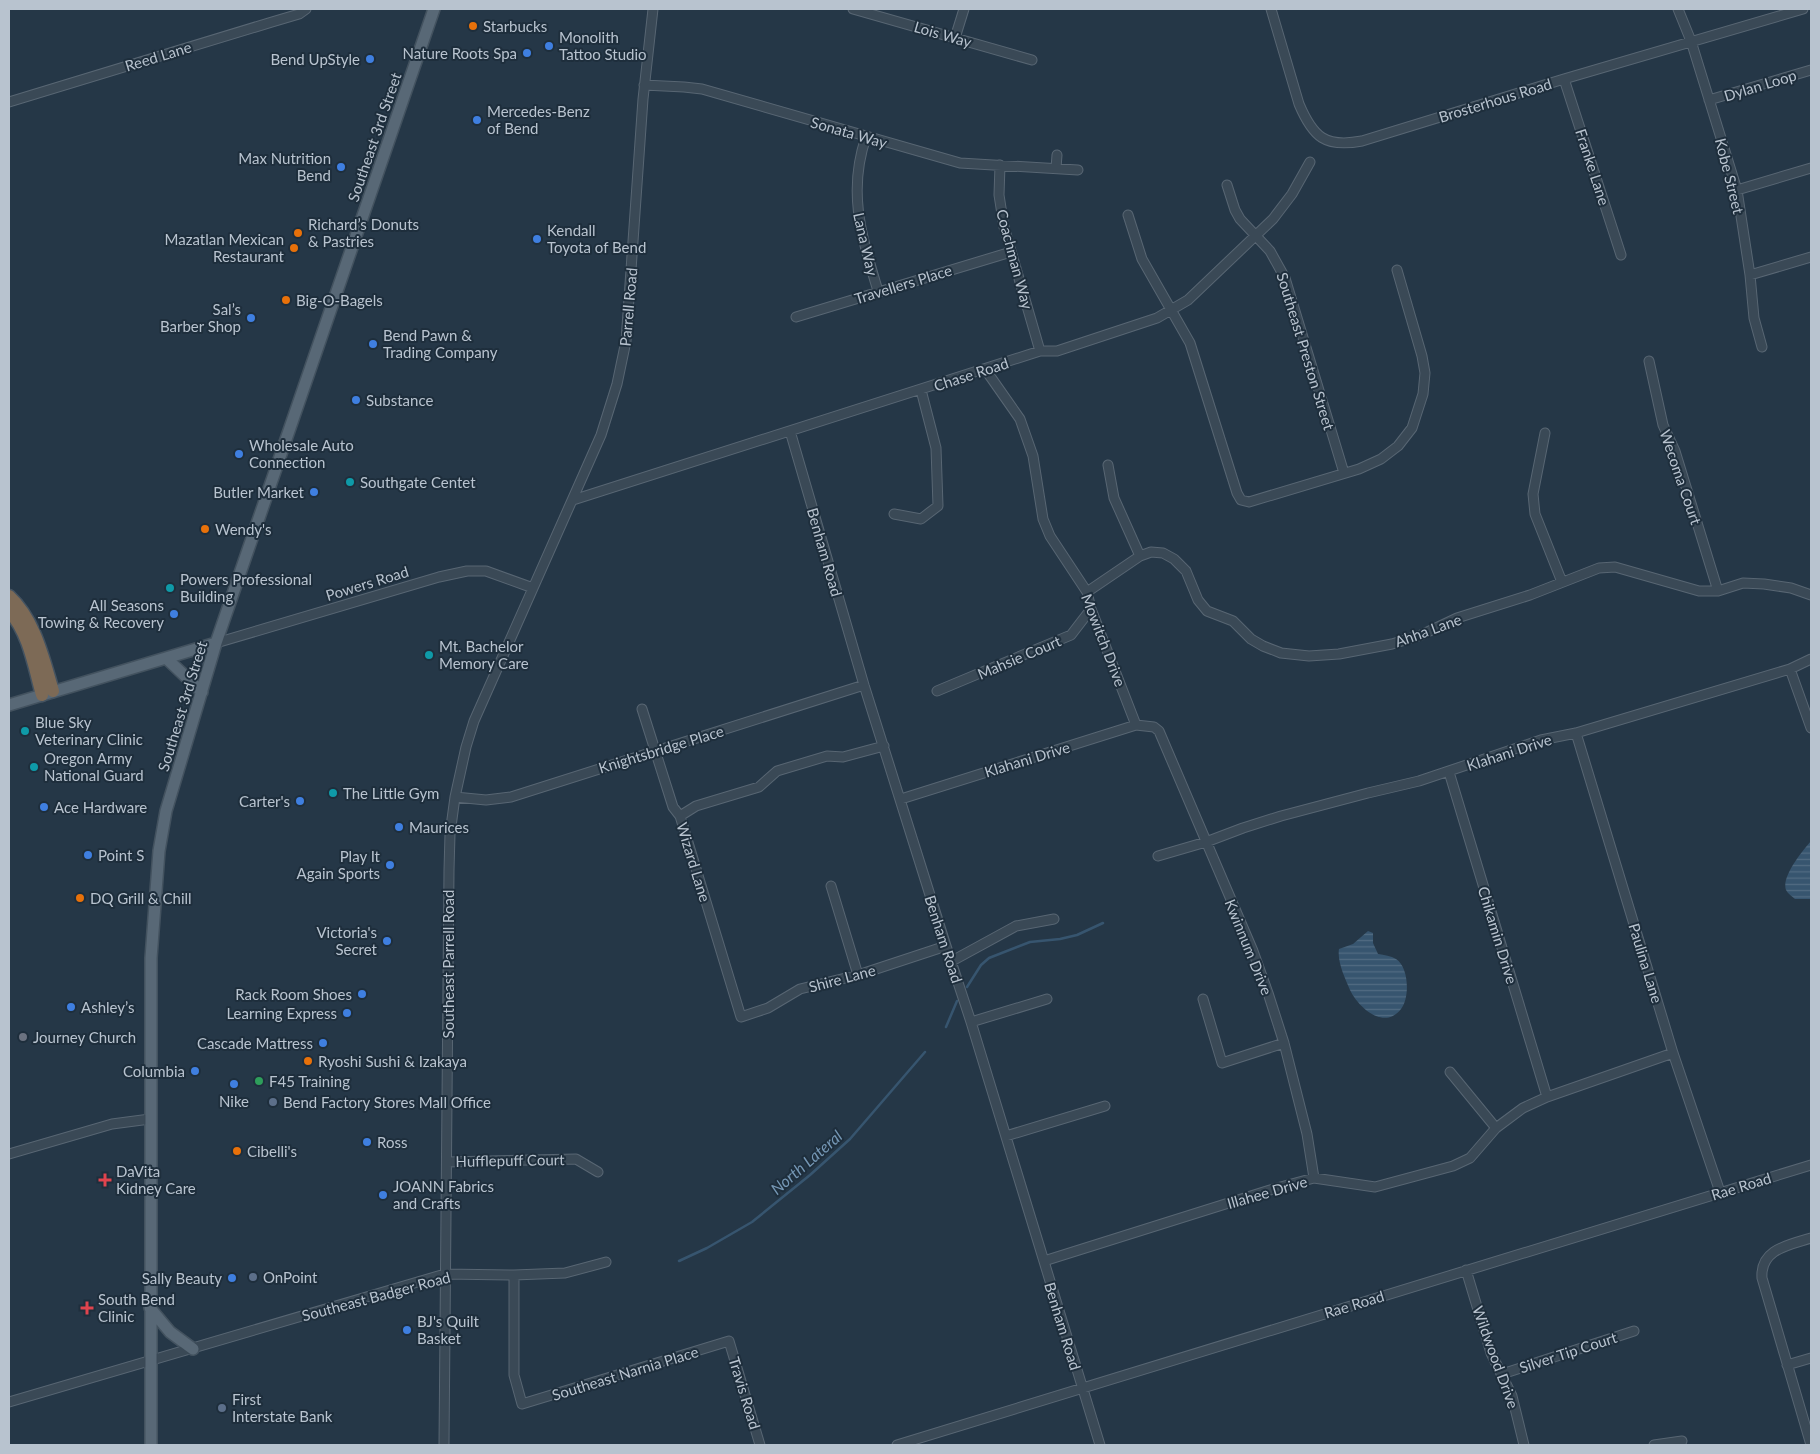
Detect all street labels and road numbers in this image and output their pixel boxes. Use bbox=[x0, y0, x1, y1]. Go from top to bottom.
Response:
street label: Lois Way bbox=[912, 17, 974, 51]
street label: Reed Lane bbox=[123, 37, 193, 75]
street label: Dylan Loop bbox=[1722, 65, 1798, 105]
street label: Southeast 3rd Street bbox=[343, 69, 405, 204]
street label: Brosterhous Road bbox=[1436, 74, 1554, 126]
street label: Sonata Way bbox=[809, 113, 889, 152]
street label: Franke Lane bbox=[1572, 126, 1614, 208]
street label: Kobe Street bbox=[1712, 136, 1748, 216]
street label: Coachman Way bbox=[993, 207, 1037, 311]
street label: Lana Way bbox=[850, 211, 882, 278]
street label: Travellers Place bbox=[852, 261, 954, 307]
street label: Parrell Road bbox=[616, 267, 640, 347]
street label: Southeast Preston Street bbox=[1273, 270, 1339, 433]
street label: Chase Road bbox=[931, 353, 1011, 395]
street label: Wecoma Court bbox=[1656, 427, 1706, 527]
street label: Benham Road bbox=[804, 506, 846, 598]
street label: Powers Road bbox=[323, 562, 411, 604]
street label: Mowitch Drive bbox=[1078, 591, 1130, 689]
street label: Ahha Lane bbox=[1392, 610, 1464, 650]
street label: Mahsie Court bbox=[975, 631, 1064, 683]
street label: Southeast 3rd Street bbox=[154, 638, 211, 773]
street label: Knightsbridge Place bbox=[596, 721, 726, 777]
street label: Klahani Drive bbox=[1464, 730, 1554, 774]
street label: Klahani Drive bbox=[982, 737, 1072, 781]
street label: Wizard Lane bbox=[673, 820, 715, 904]
street label: Chikamin Drive bbox=[1475, 884, 1521, 986]
street label: Southeast Parrell Road bbox=[439, 890, 457, 1038]
street label: Benham Road bbox=[921, 893, 967, 985]
street label: Kwinnum Drive bbox=[1222, 896, 1276, 998]
street label: Paulina Lane bbox=[1625, 921, 1667, 1005]
street label: Shire Lane bbox=[807, 960, 877, 996]
street label: Hufflepuff Court bbox=[455, 1150, 565, 1170]
street label: Rae Road bbox=[1709, 1168, 1773, 1204]
street label: Illahee Drive bbox=[1225, 1172, 1309, 1212]
street label: Southeast Badger Road bbox=[300, 1267, 452, 1325]
street label: Benham Road bbox=[1041, 1280, 1085, 1372]
street label: Rae Road bbox=[1322, 1286, 1386, 1322]
street label: Wildwood Drive bbox=[1469, 1303, 1523, 1411]
street label: Silver Tip Court bbox=[1517, 1328, 1620, 1376]
street label: Southeast Narnia Place bbox=[550, 1342, 700, 1404]
street label: Travis Road bbox=[725, 1355, 765, 1431]

